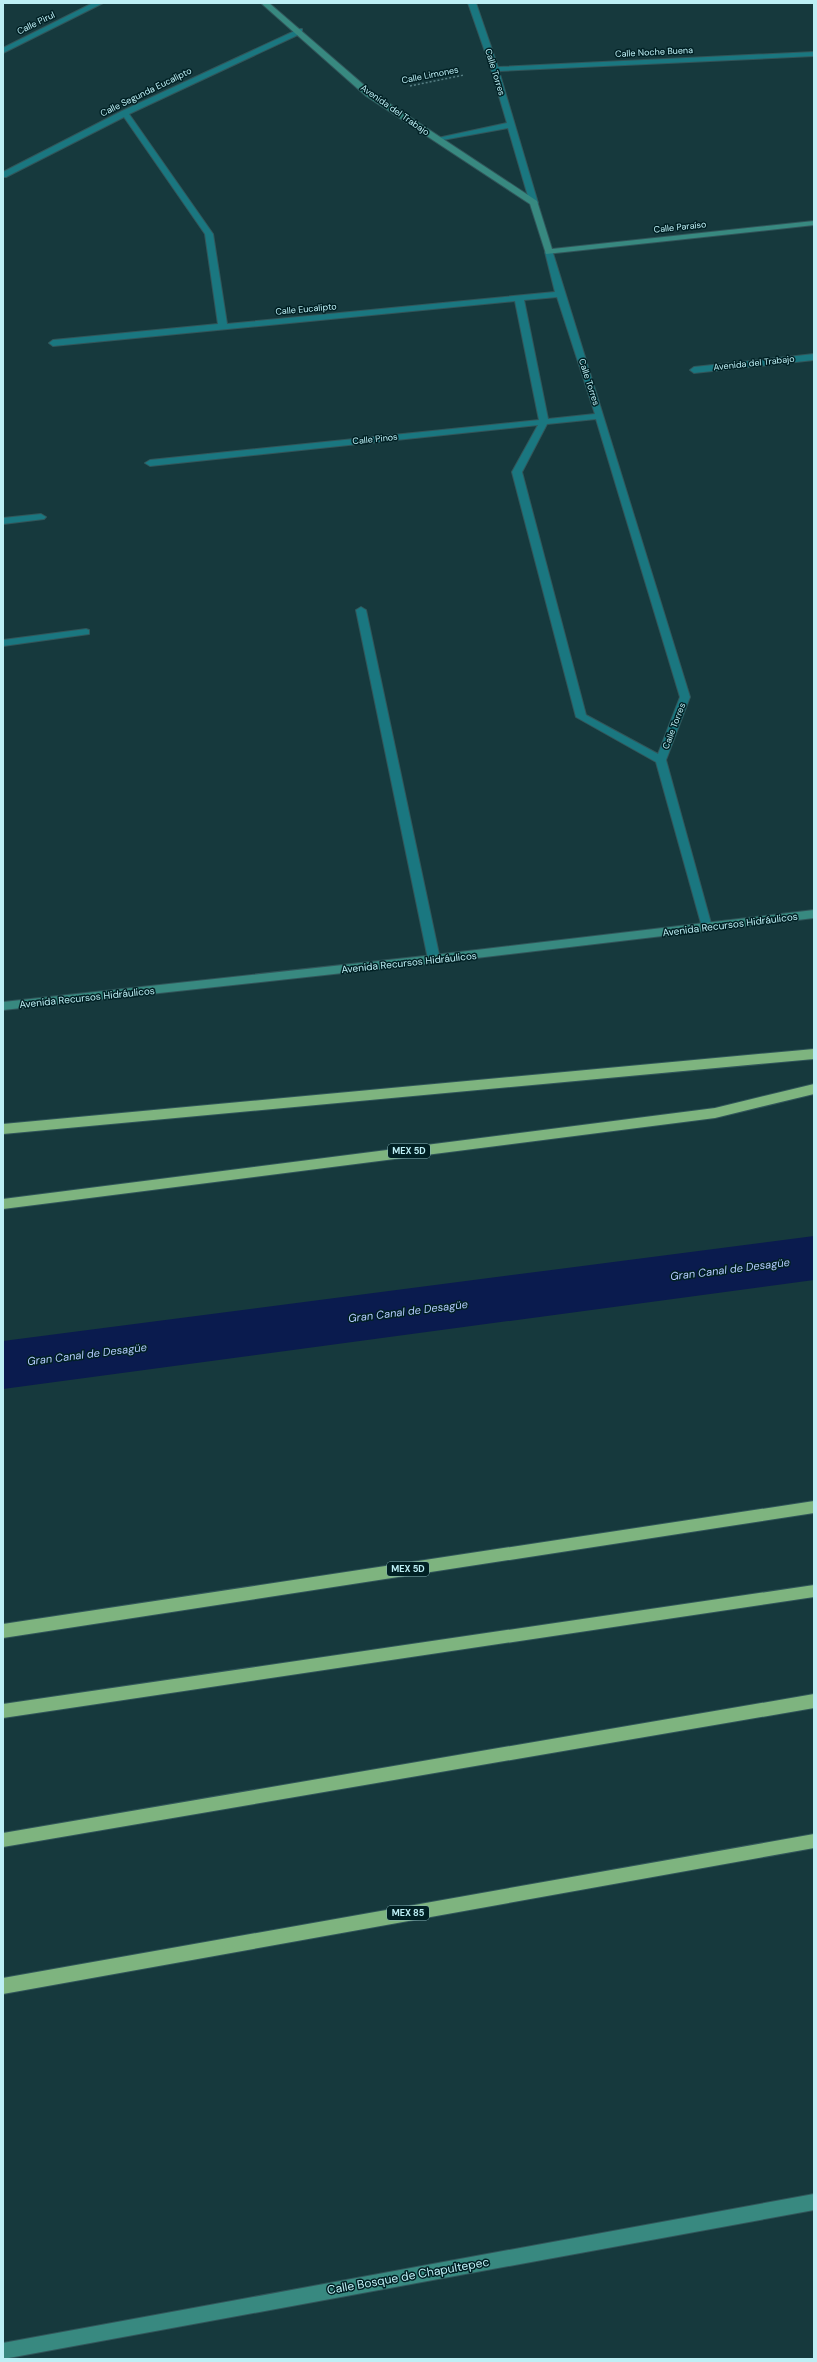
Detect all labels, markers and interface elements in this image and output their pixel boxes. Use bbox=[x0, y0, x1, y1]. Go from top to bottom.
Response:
street label: Calle Pirul bbox=[15, 9, 57, 37]
street label: Calle Noche Buena bbox=[615, 44, 693, 60]
street label: Calle Torres bbox=[482, 47, 508, 97]
street label: Calle Limones bbox=[400, 63, 460, 86]
street label: Calle Segunda Eucalipto bbox=[98, 65, 194, 119]
street label: Avenida del Trabajo bbox=[358, 82, 432, 138]
street label: Calle Paraíso bbox=[653, 218, 707, 236]
street label: Calle Eucalipto bbox=[275, 300, 337, 318]
street label: Avenida del Trabajo bbox=[713, 353, 795, 373]
street label: Calle Torres bbox=[576, 357, 602, 407]
street label: Calle Pinos bbox=[352, 431, 399, 447]
street label: Calle Torres bbox=[660, 701, 688, 751]
street label: Avenida Recursos Hidráulicos bbox=[662, 910, 798, 939]
street label: Avenida Recursos Hidráulicos bbox=[341, 949, 477, 976]
street label: Avenida Recursos Hidráulicos bbox=[19, 984, 155, 1011]
road number: MEX 5D bbox=[388, 1144, 430, 1158]
water label: Gran Canal de Desagüe bbox=[669, 1255, 791, 1283]
water label: Gran Canal de Desagüe bbox=[347, 1297, 469, 1325]
water label: Gran Canal de Desagüe bbox=[26, 1340, 148, 1368]
road number: MEX 5D bbox=[387, 1562, 429, 1576]
road number: MEX 85 bbox=[387, 1906, 429, 1920]
street label: Calle Bosque de Chapultepec bbox=[326, 2254, 490, 2298]

